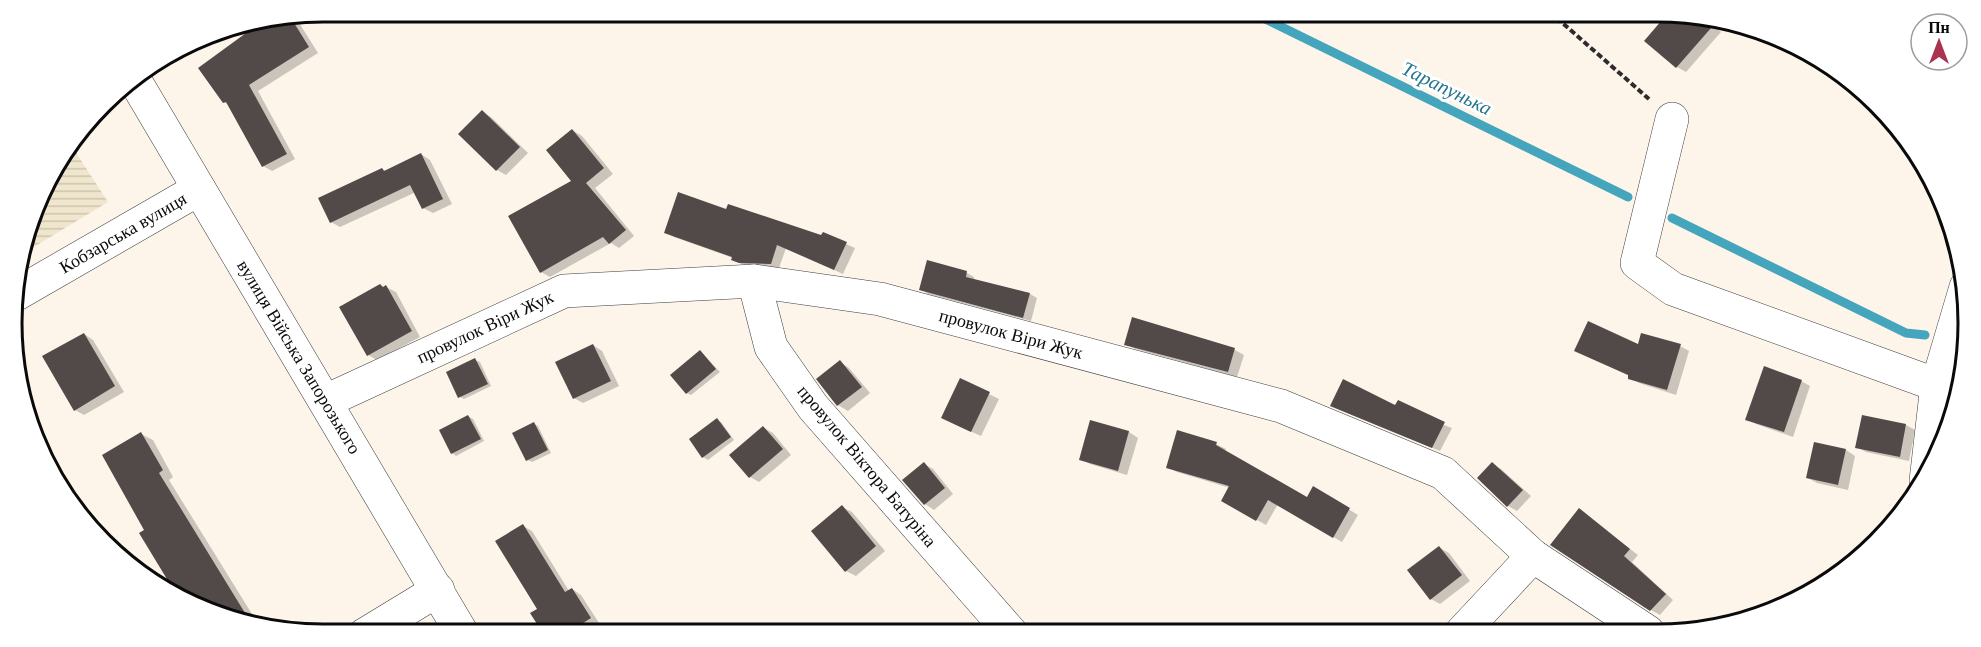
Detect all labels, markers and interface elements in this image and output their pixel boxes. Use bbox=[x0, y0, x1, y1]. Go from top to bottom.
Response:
north arrow bbox=[1909, 12, 1969, 72]
text: Пн bbox=[1928, 19, 1950, 36]
water label: Тарапунька bbox=[1398, 57, 1495, 120]
street label: Кобзарська вулиця bbox=[56, 189, 190, 277]
street label: вулиця Війська Запорозького bbox=[233, 257, 365, 457]
street label: провулок Віри Жук bbox=[414, 287, 557, 367]
street label: провулок Віри Жук bbox=[937, 305, 1085, 363]
street label: провулок Віктора Батуріна bbox=[794, 381, 940, 551]

